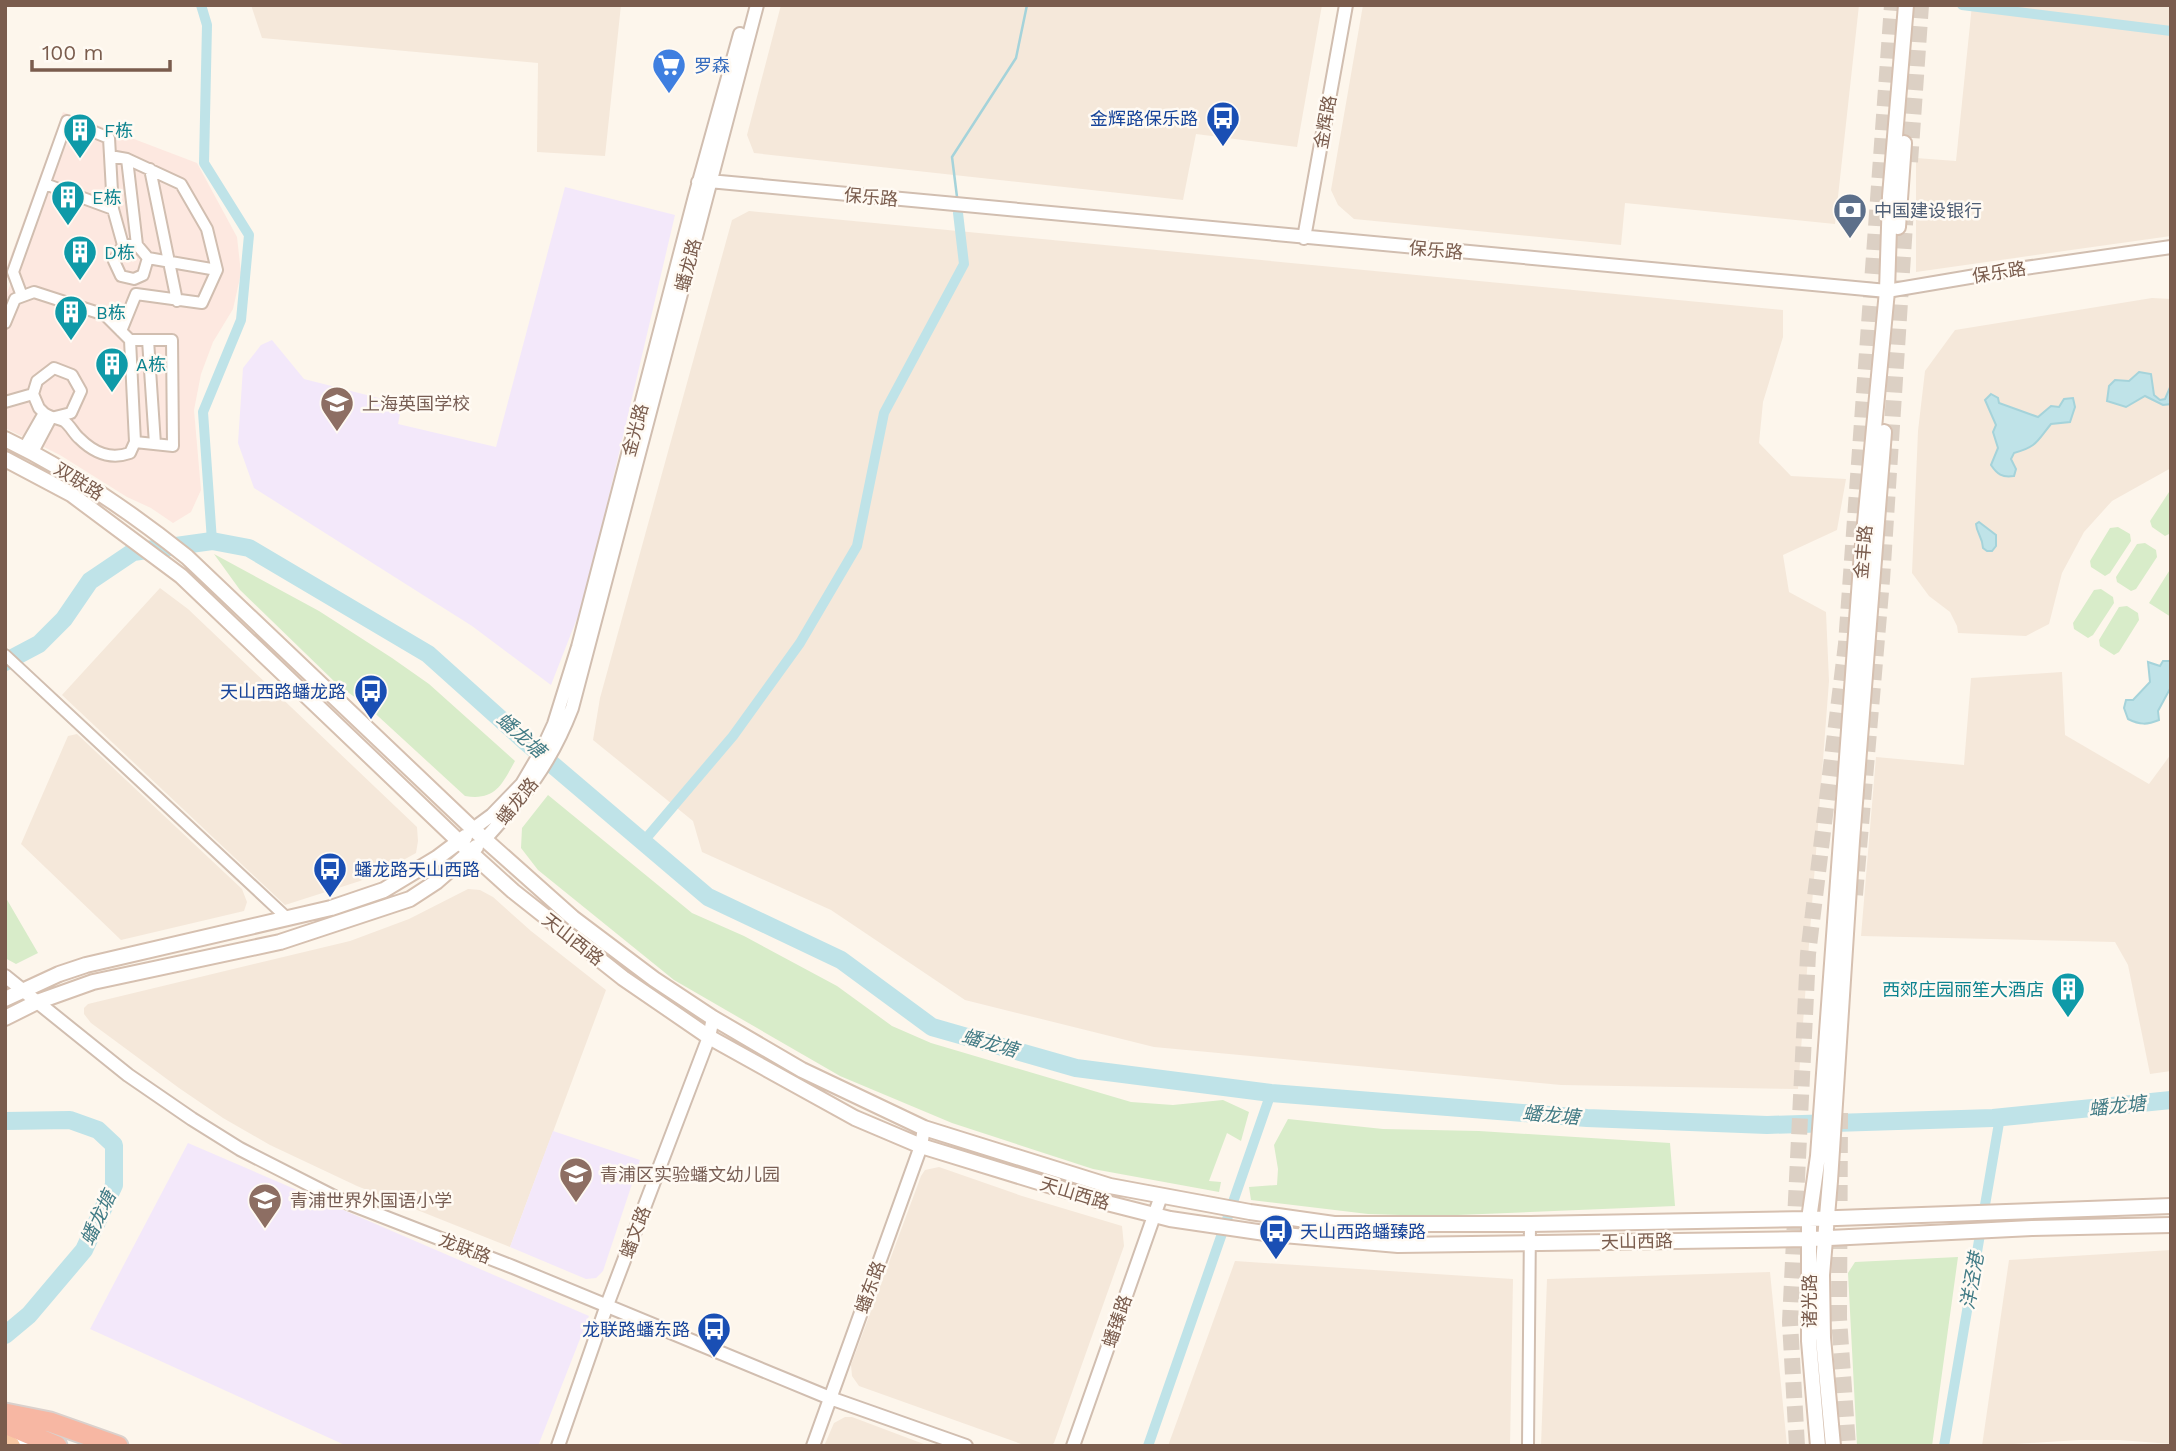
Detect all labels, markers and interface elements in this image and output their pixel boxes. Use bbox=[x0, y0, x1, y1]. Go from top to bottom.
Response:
scale bar bbox=[32, 28, 170, 72]
text: 100 m bbox=[42, 40, 104, 65]
supermarket icon: 罗森 bbox=[650, 46, 688, 95]
place label: 罗森 bbox=[694, 55, 730, 76]
street label: 金辉路 bbox=[1310, 94, 1340, 150]
bus stop icon: 金辉路保乐路 bbox=[1204, 99, 1242, 148]
place label: 金辉路保乐路 bbox=[1090, 108, 1198, 129]
building icon: F栋 bbox=[61, 111, 99, 160]
place label: F栋 bbox=[104, 120, 133, 141]
building icon: E栋 bbox=[49, 178, 87, 227]
street label: 保乐路 bbox=[843, 184, 899, 210]
place label: E栋 bbox=[92, 187, 121, 208]
bank icon: 中国建设银行 bbox=[1831, 191, 1869, 240]
place label: 中国建设银行 bbox=[1874, 200, 1982, 221]
building icon: D栋 bbox=[61, 233, 99, 282]
street label: 蟠龙路 bbox=[671, 236, 705, 294]
street label: 保乐路 bbox=[1408, 237, 1464, 263]
place label: D栋 bbox=[104, 242, 135, 263]
street label: 保乐路 bbox=[1971, 257, 2027, 287]
building icon: B栋 bbox=[52, 293, 90, 342]
place label: B栋 bbox=[96, 302, 126, 323]
building icon: A栋 bbox=[93, 345, 131, 394]
place label: A栋 bbox=[136, 354, 166, 375]
school or university icon: 上海英国学校 bbox=[318, 384, 356, 433]
place label: 上海英国学校 bbox=[362, 393, 470, 414]
street label: 金光路 bbox=[618, 401, 652, 459]
street label: 双联路 bbox=[51, 458, 107, 504]
street label: 金丰路 bbox=[1850, 524, 1876, 580]
bus stop icon: 天山西路蟠龙路 bbox=[352, 672, 390, 721]
place label: 天山西路蟠龙路 bbox=[220, 681, 346, 702]
water label: 蟠龙塘 bbox=[492, 708, 552, 764]
street label: 蟠龙路 bbox=[492, 773, 542, 829]
bus stop icon: 蟠龙路天山西路 bbox=[311, 850, 349, 899]
place label: 蟠龙路天山西路 bbox=[354, 859, 480, 880]
street label: 天山西路 bbox=[538, 909, 608, 969]
building icon: 西郊庄园丽笙大酒店 bbox=[2049, 970, 2087, 1019]
place label: 西郊庄园丽笙大酒店 bbox=[1882, 979, 2044, 1000]
water label: 蟠龙塘 bbox=[959, 1024, 1023, 1063]
water label: 蟠龙塘 bbox=[2087, 1091, 2150, 1120]
water label: 蟠龙塘 bbox=[1522, 1101, 1583, 1129]
school or university icon: 青浦区实验蟠文幼儿园 bbox=[557, 1155, 595, 1204]
place label: 青浦区实验蟠文幼儿园 bbox=[600, 1164, 780, 1185]
street label: 天山西路 bbox=[1038, 1172, 1112, 1214]
school or university icon: 青浦世界外国语小学 bbox=[246, 1181, 284, 1230]
water label: 蟠龙塘 bbox=[76, 1185, 122, 1249]
place label: 青浦世界外国语小学 bbox=[290, 1190, 452, 1211]
street label: 蟠文路 bbox=[616, 1203, 654, 1261]
bus stop icon: 天山西路蟠臻路 bbox=[1257, 1212, 1295, 1261]
place label: 天山西路蟠臻路 bbox=[1300, 1221, 1426, 1242]
street label: 龙联路 bbox=[436, 1229, 494, 1267]
street label: 天山西路 bbox=[1601, 1230, 1673, 1252]
water label: 洋泾港 bbox=[1956, 1248, 1989, 1311]
street label: 蟠东路 bbox=[851, 1258, 889, 1316]
street label: 诸光路 bbox=[1799, 1274, 1820, 1328]
street label: 蟠臻路 bbox=[1098, 1292, 1136, 1350]
bus stop icon: 龙联路蟠东路 bbox=[695, 1310, 733, 1359]
place label: 龙联路蟠东路 bbox=[582, 1319, 690, 1340]

